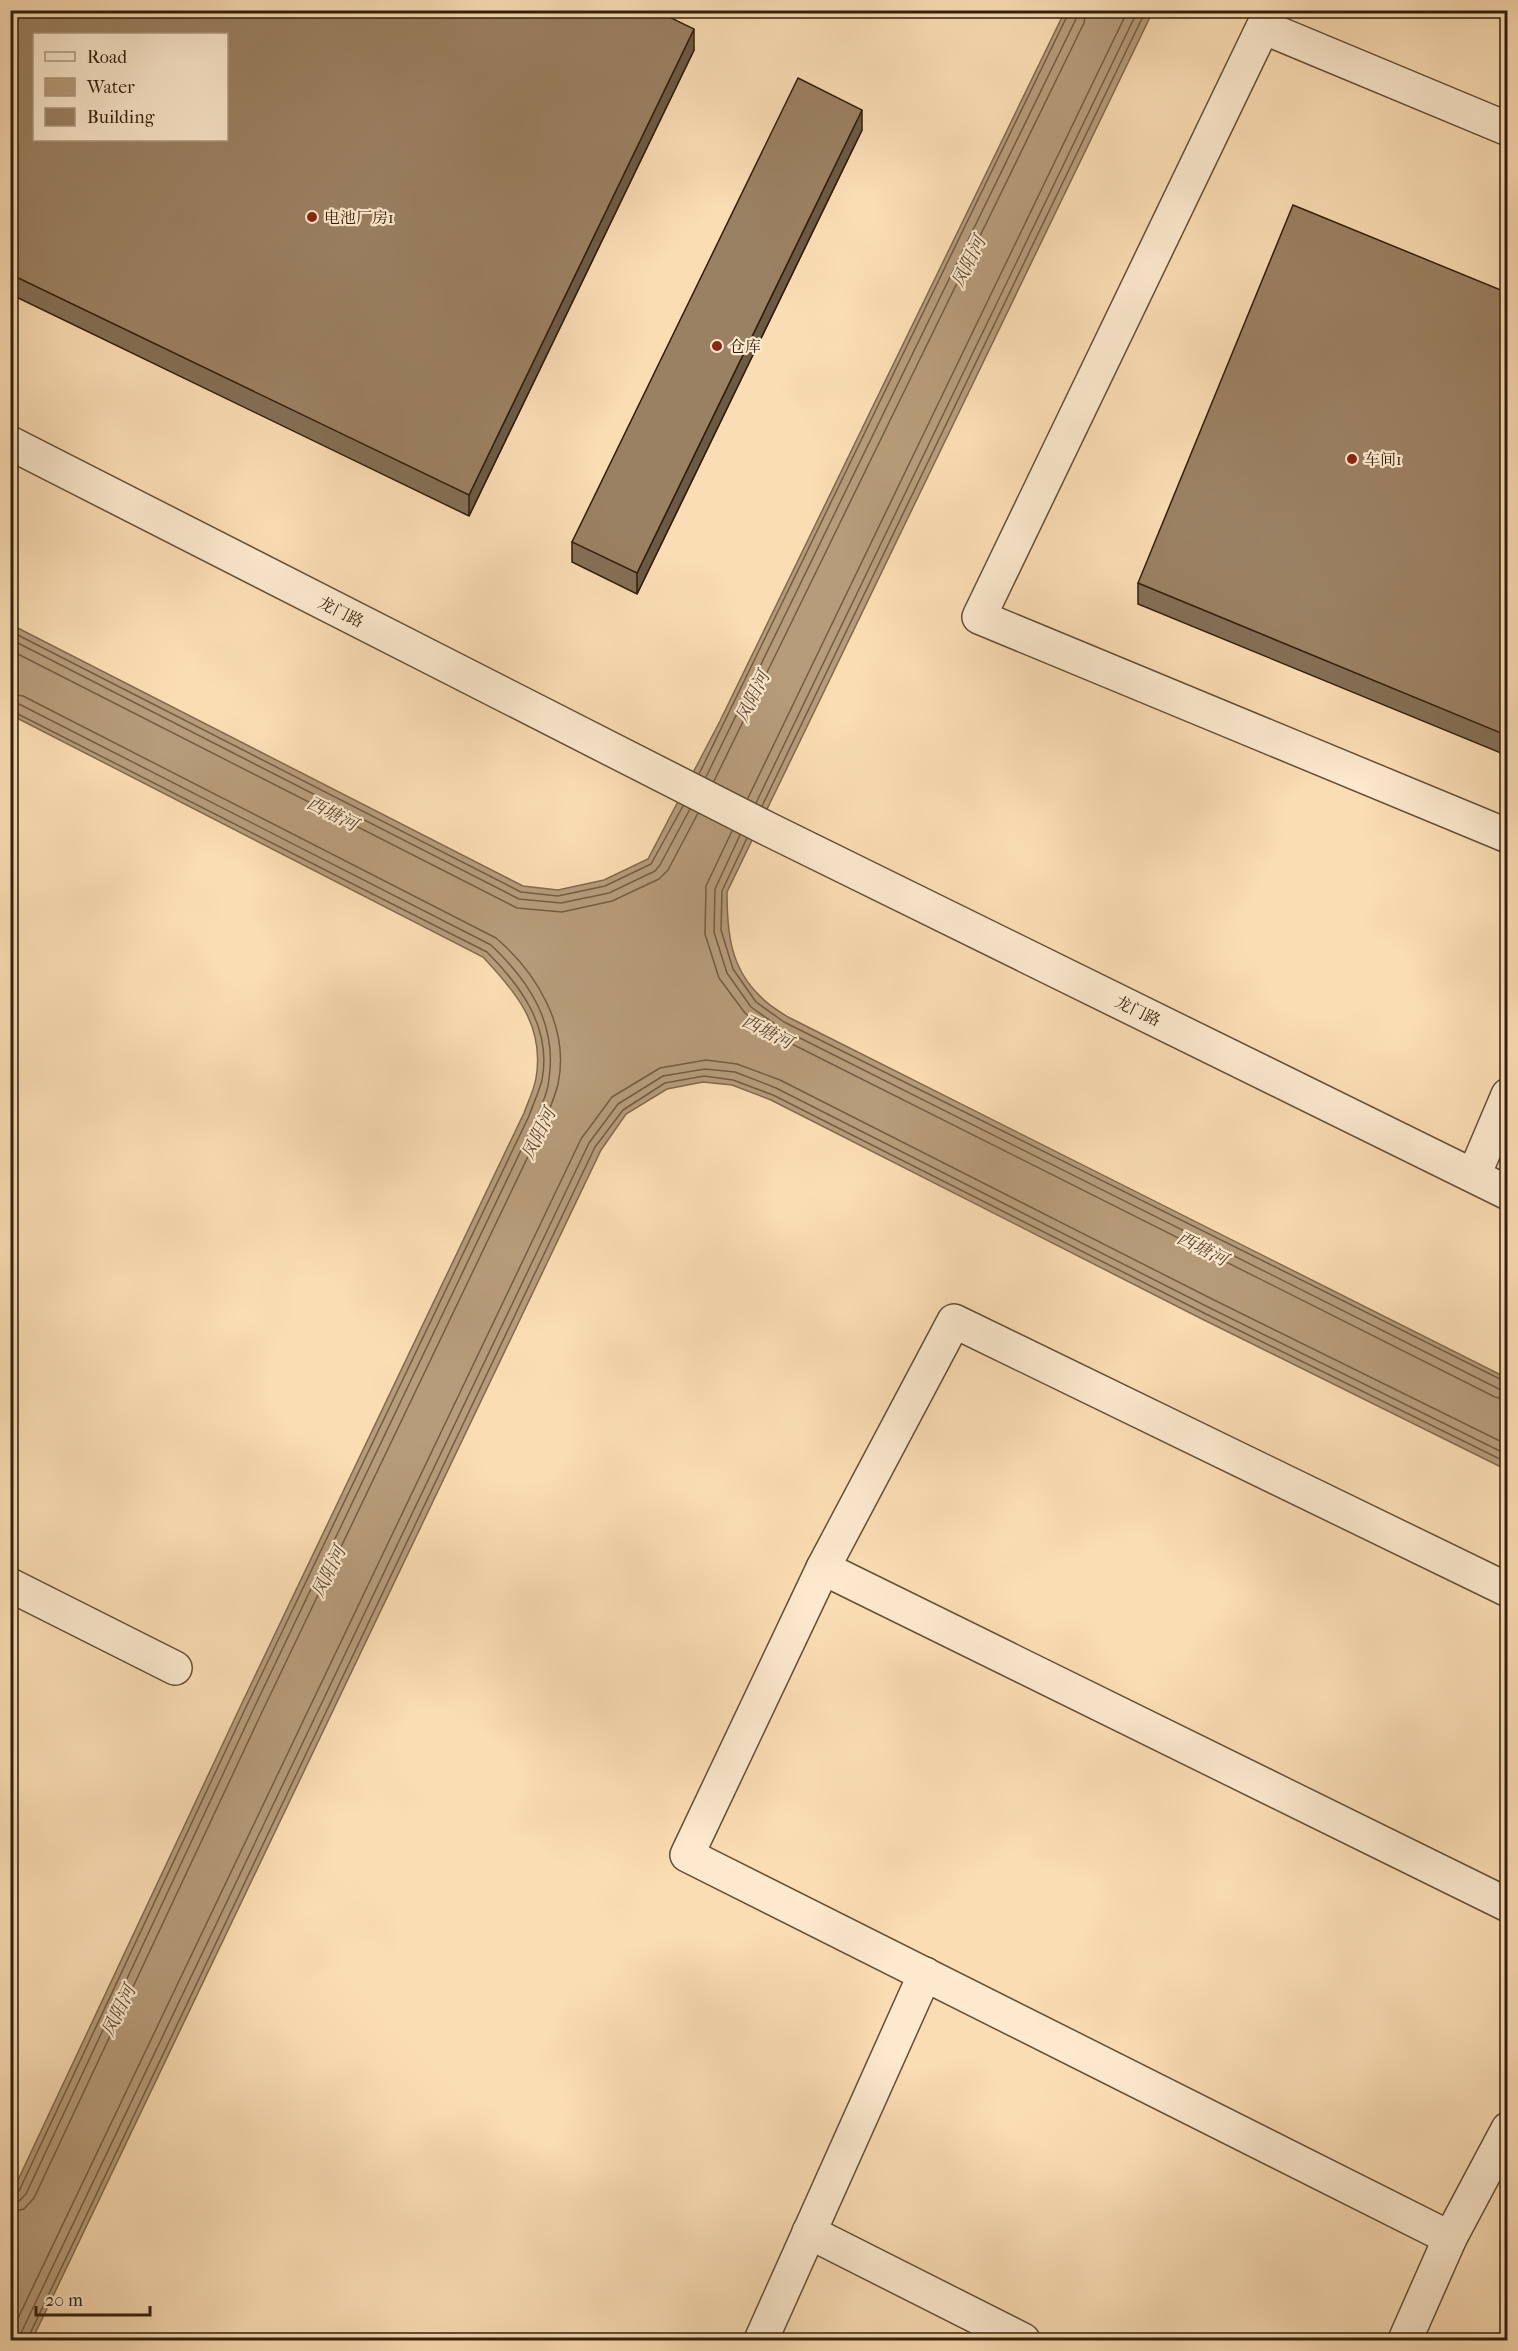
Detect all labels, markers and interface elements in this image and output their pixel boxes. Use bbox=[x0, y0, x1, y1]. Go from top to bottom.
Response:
legend bbox=[33, 33, 228, 141]
text: Road bbox=[87, 47, 127, 68]
text: Water bbox=[86, 77, 135, 98]
text: Building bbox=[87, 107, 155, 128]
place label: 电池厂房1 bbox=[324, 208, 394, 227]
marker: 电池厂房1 bbox=[305, 210, 319, 224]
water label: 凤阳河 bbox=[948, 230, 992, 291]
place label: 仓库 bbox=[729, 337, 761, 356]
marker: 仓库 bbox=[710, 339, 724, 353]
place label: 车间1 bbox=[1364, 450, 1402, 469]
marker: 车间1 bbox=[1345, 452, 1359, 466]
street label: 龙门路 bbox=[315, 593, 367, 631]
water label: 凤阳河 bbox=[732, 665, 776, 726]
water label: 西塘河 bbox=[303, 792, 363, 837]
street label: 龙门路 bbox=[1112, 992, 1164, 1030]
water label: 西塘河 bbox=[738, 1010, 798, 1055]
water label: 凤阳河 bbox=[518, 1102, 562, 1163]
water label: 西塘河 bbox=[1173, 1227, 1233, 1272]
water label: 凤阳河 bbox=[308, 1540, 352, 1601]
water label: 凤阳河 bbox=[98, 1979, 142, 2040]
scale bar bbox=[36, 2279, 150, 2317]
text: 20 m bbox=[45, 2290, 83, 2311]

